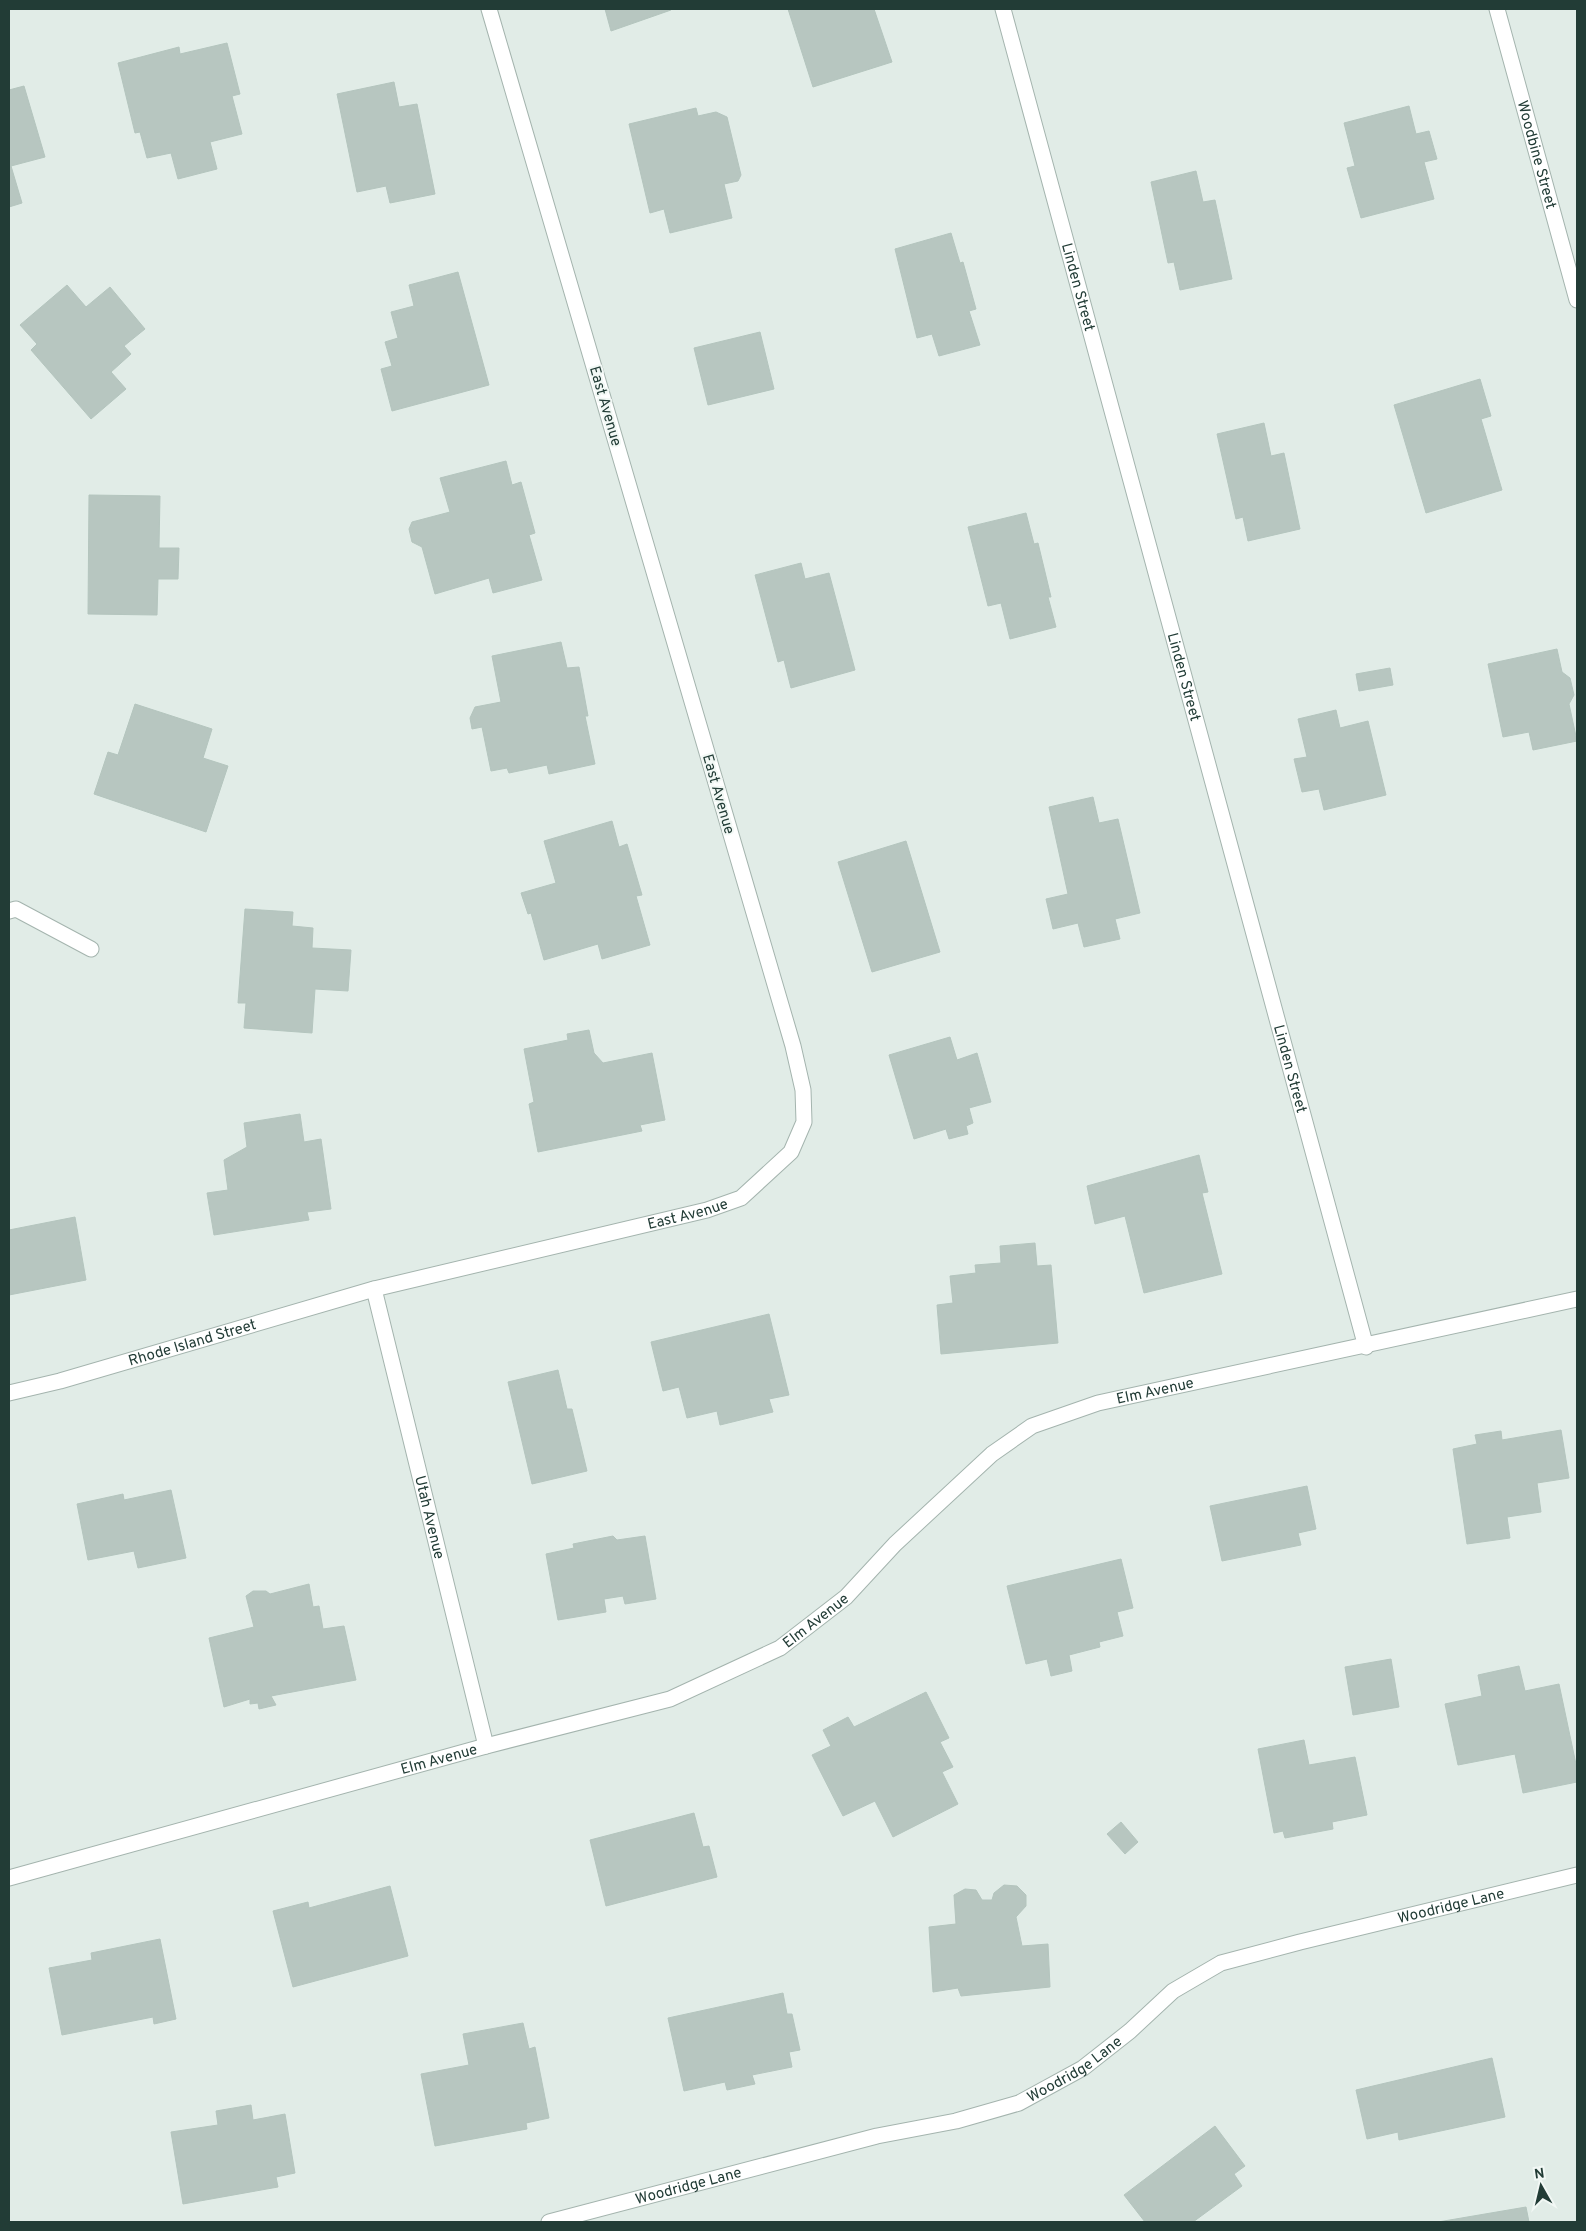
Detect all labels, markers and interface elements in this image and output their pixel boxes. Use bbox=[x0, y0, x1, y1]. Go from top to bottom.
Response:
street label: Woodbine Street bbox=[1512, 99, 1560, 211]
street label: Linden Street bbox=[1056, 241, 1098, 334]
street label: East Avenue bbox=[584, 364, 625, 449]
street label: Linden Street bbox=[1162, 631, 1204, 724]
street label: East Avenue bbox=[697, 752, 738, 837]
street label: Linden Street bbox=[1268, 1023, 1310, 1115]
street label: East Avenue bbox=[646, 1195, 731, 1235]
street label: Rhode Island Street bbox=[126, 1316, 259, 1371]
street label: Elm Avenue bbox=[1115, 1374, 1196, 1410]
street label: Utah Avenue bbox=[409, 1474, 448, 1561]
street label: Elm Avenue bbox=[779, 1590, 853, 1653]
street label: Elm Avenue bbox=[399, 1741, 480, 1780]
street label: Woodridge Lane bbox=[1396, 1885, 1507, 1929]
street label: Woodridge Lane bbox=[1024, 2033, 1126, 2108]
north arrow bbox=[1516, 2161, 1566, 2211]
street label: Woodridge Lane bbox=[633, 2164, 744, 2210]
text: N bbox=[1533, 2165, 1546, 2184]

